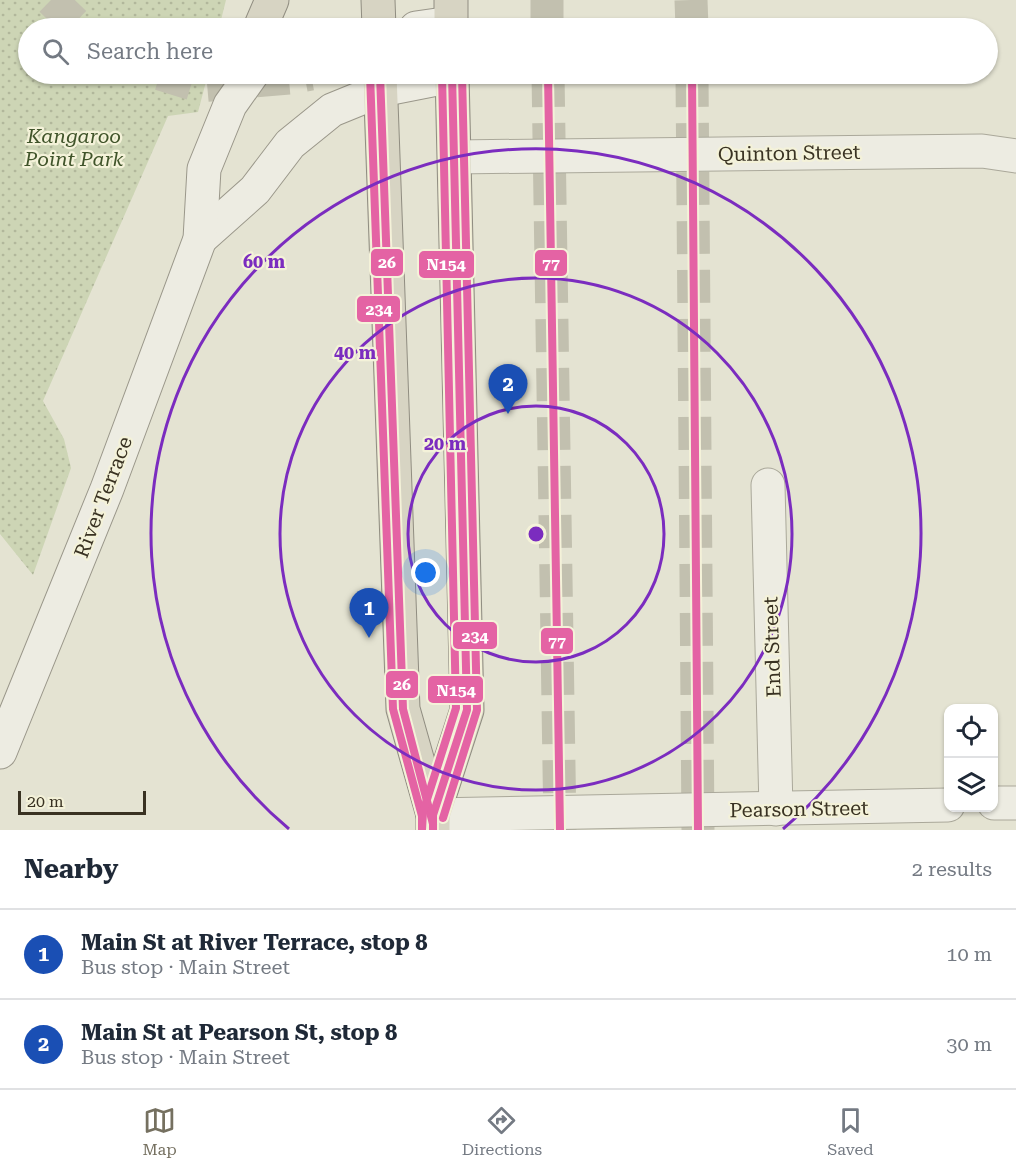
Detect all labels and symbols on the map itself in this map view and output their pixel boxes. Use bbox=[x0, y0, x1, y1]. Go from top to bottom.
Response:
park label: Kangaroo Point Park bbox=[24, 124, 124, 171]
street label: Quinton Street bbox=[718, 140, 861, 166]
line badge: 26 bbox=[370, 248, 404, 277]
line badge: 77 bbox=[534, 249, 568, 277]
line badge: N154 bbox=[418, 250, 475, 279]
text: 60 m bbox=[243, 251, 286, 272]
text: 26 bbox=[378, 253, 396, 272]
text: 77 bbox=[542, 254, 560, 273]
text: N154 bbox=[426, 255, 466, 274]
line badge: 234 bbox=[356, 295, 401, 323]
text: 234 bbox=[366, 300, 392, 319]
text: 40 m bbox=[334, 342, 377, 363]
pin: 2 bbox=[488, 364, 528, 414]
street label: River Terrace bbox=[69, 433, 137, 561]
text: 20 m bbox=[424, 433, 467, 454]
centre of rings bbox=[526, 524, 546, 544]
your location bbox=[411, 558, 440, 587]
pin: 1 bbox=[350, 588, 388, 638]
street label: End Street bbox=[758, 596, 786, 698]
line badge: 234 bbox=[452, 621, 498, 650]
text: 234 bbox=[462, 627, 488, 646]
line badge: 77 bbox=[540, 627, 574, 655]
text: 77 bbox=[548, 632, 566, 651]
line badge: 26 bbox=[385, 670, 419, 699]
text: 26 bbox=[393, 675, 411, 694]
line badge: N154 bbox=[427, 675, 484, 704]
text: N154 bbox=[436, 681, 476, 700]
scale bar bbox=[18, 788, 146, 816]
street label: Pearson Street bbox=[729, 796, 869, 822]

